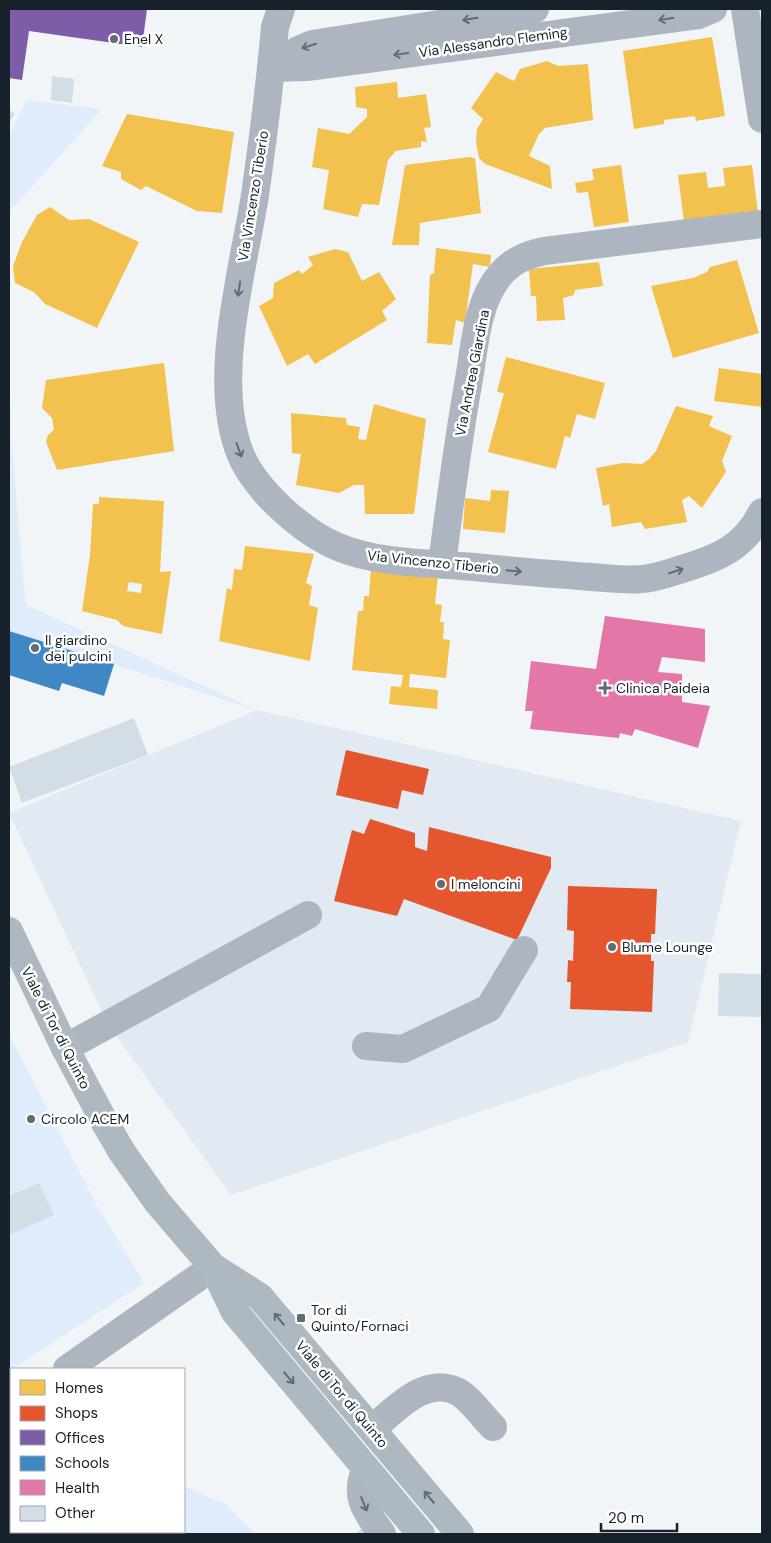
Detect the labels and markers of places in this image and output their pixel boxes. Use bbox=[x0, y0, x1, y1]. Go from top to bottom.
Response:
place label: Enel X bbox=[124, 30, 163, 48]
marker: Enel X bbox=[108, 33, 120, 45]
place label: Il giardino dei pulcini bbox=[45, 631, 112, 665]
marker: Il giardino dei pulcini bbox=[29, 642, 41, 654]
place label: Clinica Paideia bbox=[616, 679, 710, 697]
marker: Clinica Paideia bbox=[598, 681, 612, 695]
place label: I meloncini bbox=[451, 875, 521, 893]
marker: I meloncini bbox=[435, 878, 447, 890]
place label: Blume Lounge bbox=[622, 938, 713, 956]
marker: Blume Lounge bbox=[606, 941, 618, 953]
place label: Circolo ACEM bbox=[41, 1110, 129, 1128]
marker: Circolo ACEM bbox=[25, 1113, 37, 1125]
place label: Tor di Quinto/Fornaci bbox=[311, 1301, 409, 1335]
marker: Tor di Quinto/Fornaci bbox=[295, 1312, 307, 1324]

